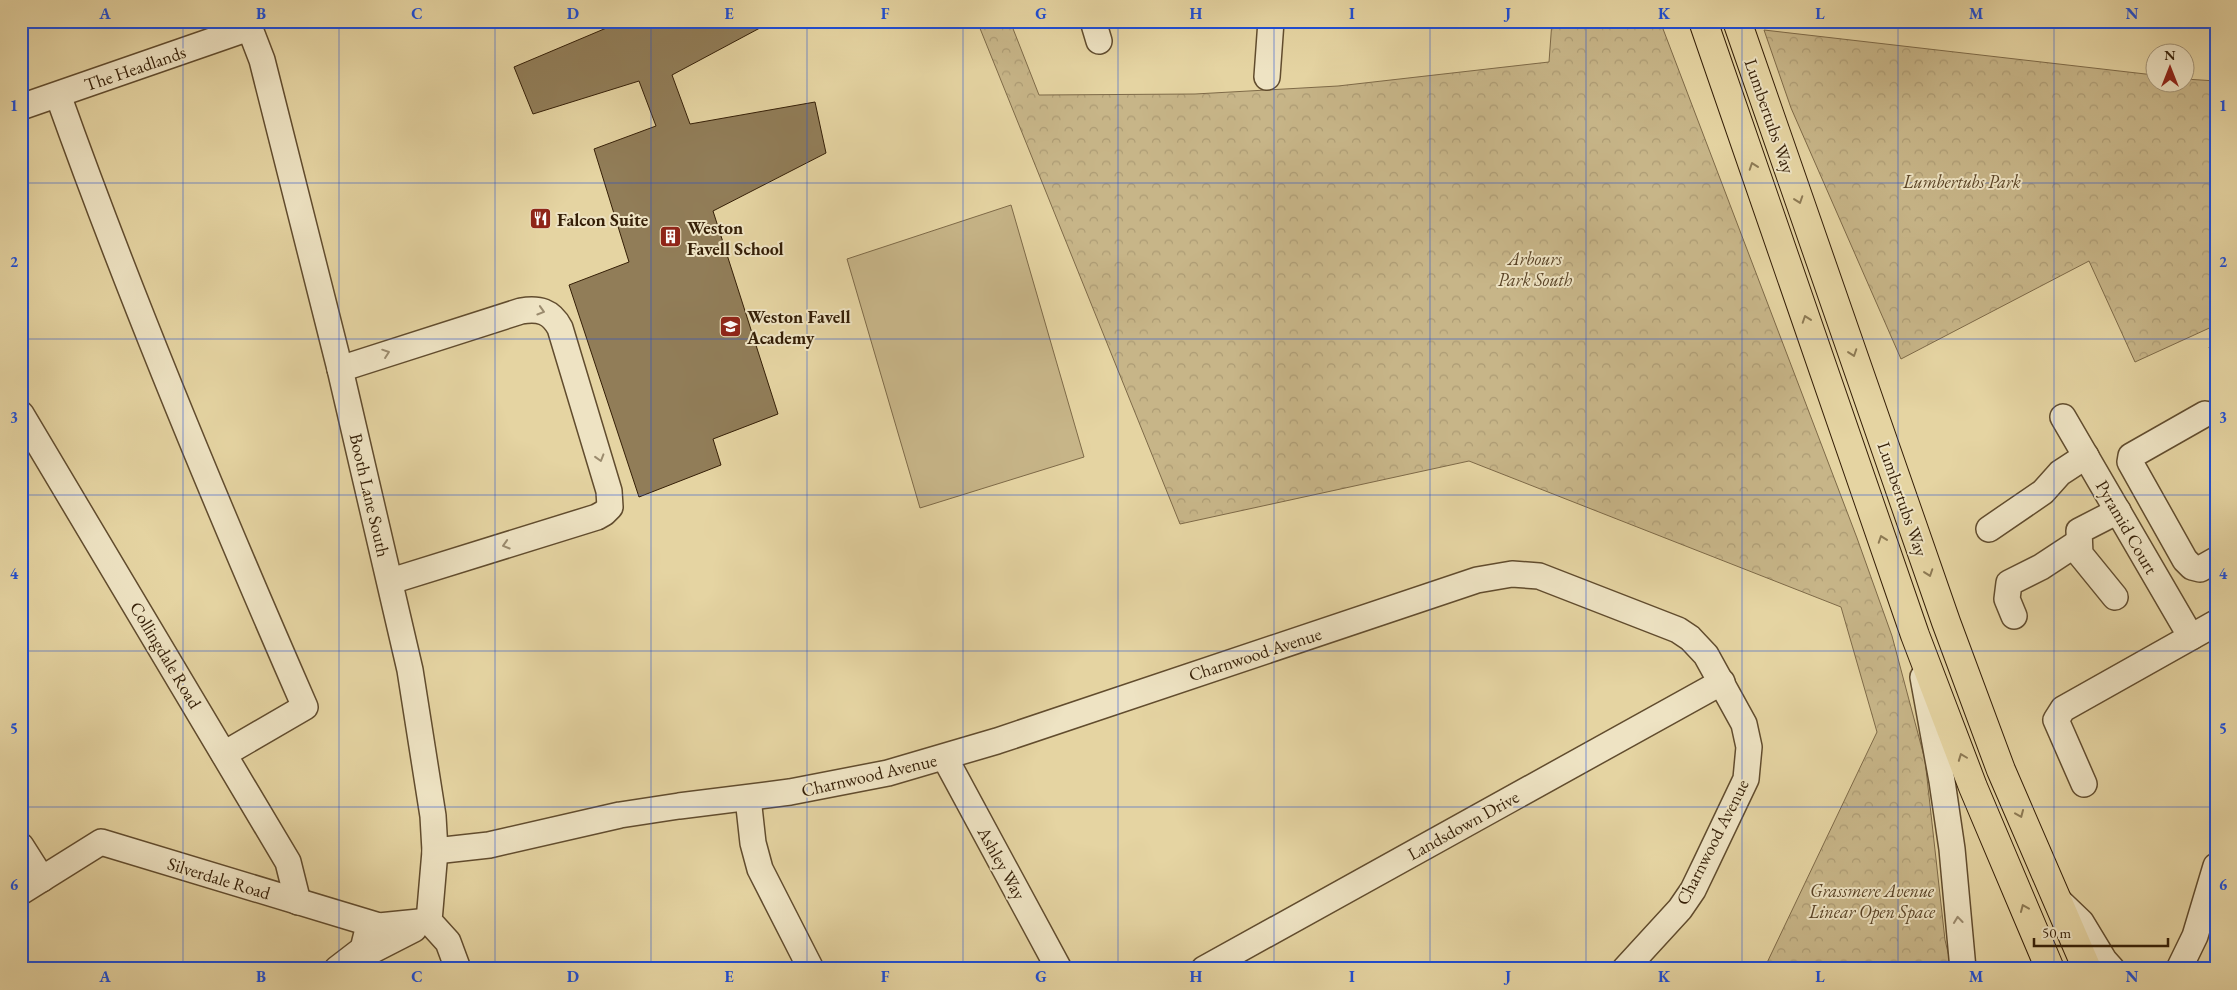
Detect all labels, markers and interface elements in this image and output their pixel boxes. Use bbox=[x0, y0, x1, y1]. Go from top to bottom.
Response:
text: A bbox=[98, 3, 111, 24]
text: B bbox=[256, 3, 266, 24]
text: C bbox=[411, 3, 423, 24]
text: D bbox=[567, 3, 579, 24]
text: E bbox=[724, 3, 734, 24]
text: F bbox=[881, 3, 890, 24]
text: G bbox=[1035, 3, 1047, 24]
text: H bbox=[1190, 3, 1203, 24]
text: I bbox=[1349, 3, 1355, 24]
text: J bbox=[1503, 3, 1511, 24]
text: K bbox=[1658, 3, 1671, 24]
text: L bbox=[1815, 3, 1825, 24]
text: M bbox=[1969, 3, 1984, 24]
text: N bbox=[2126, 3, 2139, 24]
street label: The Headlands bbox=[81, 40, 189, 96]
north arrow bbox=[2144, 42, 2194, 92]
text: N bbox=[2164, 46, 2176, 64]
street label: Lumbertubs Way bbox=[1740, 56, 1800, 176]
text: 1 bbox=[10, 95, 18, 116]
text: 1 bbox=[2219, 95, 2227, 116]
one-way arrow bbox=[1748, 162, 1758, 171]
park label: Lumbertubs Park bbox=[1902, 170, 2021, 193]
one-way arrow bbox=[1793, 195, 1803, 203]
restaurant icon: Falcon Suite bbox=[529, 207, 553, 231]
place label: Falcon Suite bbox=[557, 208, 649, 231]
place label: Weston Favell School bbox=[687, 216, 784, 260]
building icon: Weston Favell School bbox=[659, 225, 683, 249]
park label: Arbours Park South bbox=[1498, 247, 1572, 291]
text: 2 bbox=[10, 251, 19, 272]
text: 2 bbox=[2219, 251, 2228, 272]
place label: Weston Favell Academy bbox=[746, 305, 851, 349]
one-way arrow bbox=[537, 306, 545, 316]
school or university icon: Weston Favell Academy bbox=[719, 314, 743, 338]
one-way arrow bbox=[1802, 316, 1812, 324]
one-way arrow bbox=[1847, 348, 1857, 357]
one-way arrow bbox=[381, 349, 390, 359]
text: 3 bbox=[10, 407, 18, 428]
text: 3 bbox=[2219, 407, 2227, 428]
street label: Booth Lane South bbox=[345, 431, 395, 559]
street label: Lumbertubs Way bbox=[1873, 439, 1933, 559]
one-way arrow bbox=[594, 454, 604, 462]
street label: Pyramid Court bbox=[2091, 476, 2163, 579]
one-way arrow bbox=[1878, 535, 1888, 544]
one-way arrow bbox=[502, 539, 511, 549]
text: 4 bbox=[10, 563, 19, 584]
text: 4 bbox=[2219, 563, 2228, 584]
one-way arrow bbox=[1923, 568, 1933, 576]
street label: Collingdale Road bbox=[125, 597, 207, 713]
street label: Charnwood Avenue bbox=[1186, 622, 1324, 686]
text: 5 bbox=[10, 718, 18, 739]
text: 5 bbox=[2219, 718, 2227, 739]
street label: Charnwood Avenue bbox=[799, 748, 939, 802]
one-way arrow bbox=[1958, 754, 1968, 762]
street label: Charnwood Avenue bbox=[1670, 775, 1754, 909]
street label: Landsdown Drive bbox=[1403, 785, 1523, 865]
one-way arrow bbox=[2013, 809, 2024, 818]
street label: Ashley Way bbox=[972, 822, 1031, 904]
street label: Silverdale Road bbox=[165, 851, 274, 905]
text: 6 bbox=[10, 874, 19, 895]
text: 6 bbox=[2219, 874, 2228, 895]
park label: Grassmere Avenue Linear Open Space bbox=[1808, 879, 1936, 924]
one-way arrow bbox=[2020, 904, 2030, 913]
scale bar bbox=[2034, 915, 2168, 947]
one-way arrow bbox=[1953, 916, 1964, 924]
text: 50 m bbox=[2042, 923, 2071, 942]
text: A bbox=[98, 966, 111, 987]
text: B bbox=[256, 966, 266, 987]
text: C bbox=[411, 966, 423, 987]
text: D bbox=[567, 966, 579, 987]
text: E bbox=[724, 966, 734, 987]
text: F bbox=[881, 966, 890, 987]
text: G bbox=[1035, 966, 1047, 987]
text: H bbox=[1190, 966, 1203, 987]
text: I bbox=[1349, 966, 1355, 987]
text: J bbox=[1503, 966, 1511, 987]
text: K bbox=[1658, 966, 1671, 987]
text: L bbox=[1815, 966, 1825, 987]
text: M bbox=[1969, 966, 1984, 987]
text: N bbox=[2126, 966, 2139, 987]

